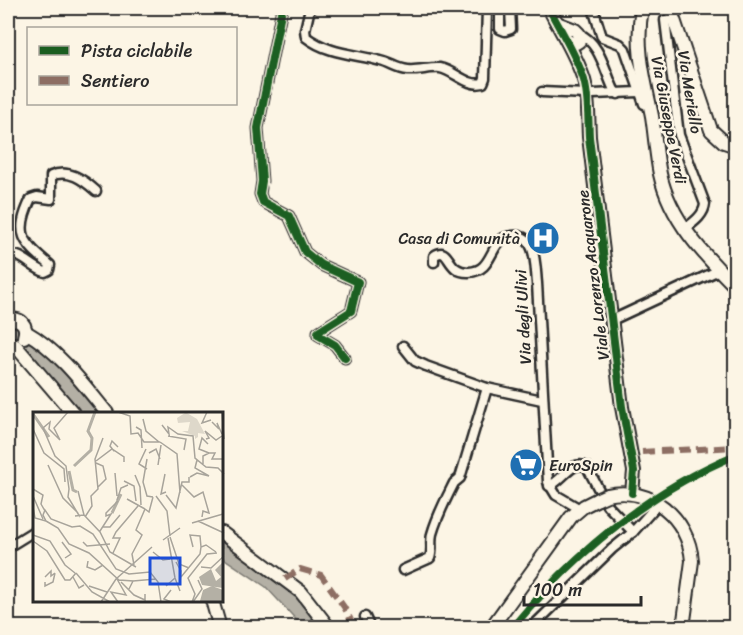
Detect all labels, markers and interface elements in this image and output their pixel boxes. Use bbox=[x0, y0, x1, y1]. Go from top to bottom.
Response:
legend bbox=[27, 27, 237, 105]
text: Pista ciclabile bbox=[81, 35, 193, 67]
street label: Via Meriello bbox=[669, 48, 711, 136]
street label: Via Giuseppe Verdi bbox=[642, 54, 696, 187]
text: Sentiero bbox=[81, 65, 149, 97]
street label: Viale Lorenzo Acquarone bbox=[568, 188, 618, 362]
hospital icon: Casa di Comunità bbox=[525, 220, 561, 256]
place label: Casa di Comunità bbox=[398, 224, 520, 253]
street label: Via degli Ulivi bbox=[506, 268, 540, 365]
inset map bbox=[33, 412, 224, 602]
supermarket icon: EuroSpin bbox=[508, 447, 544, 483]
place label: EuroSpin bbox=[549, 451, 613, 480]
scale bar bbox=[524, 569, 641, 607]
text: 100 m bbox=[533, 574, 582, 606]

